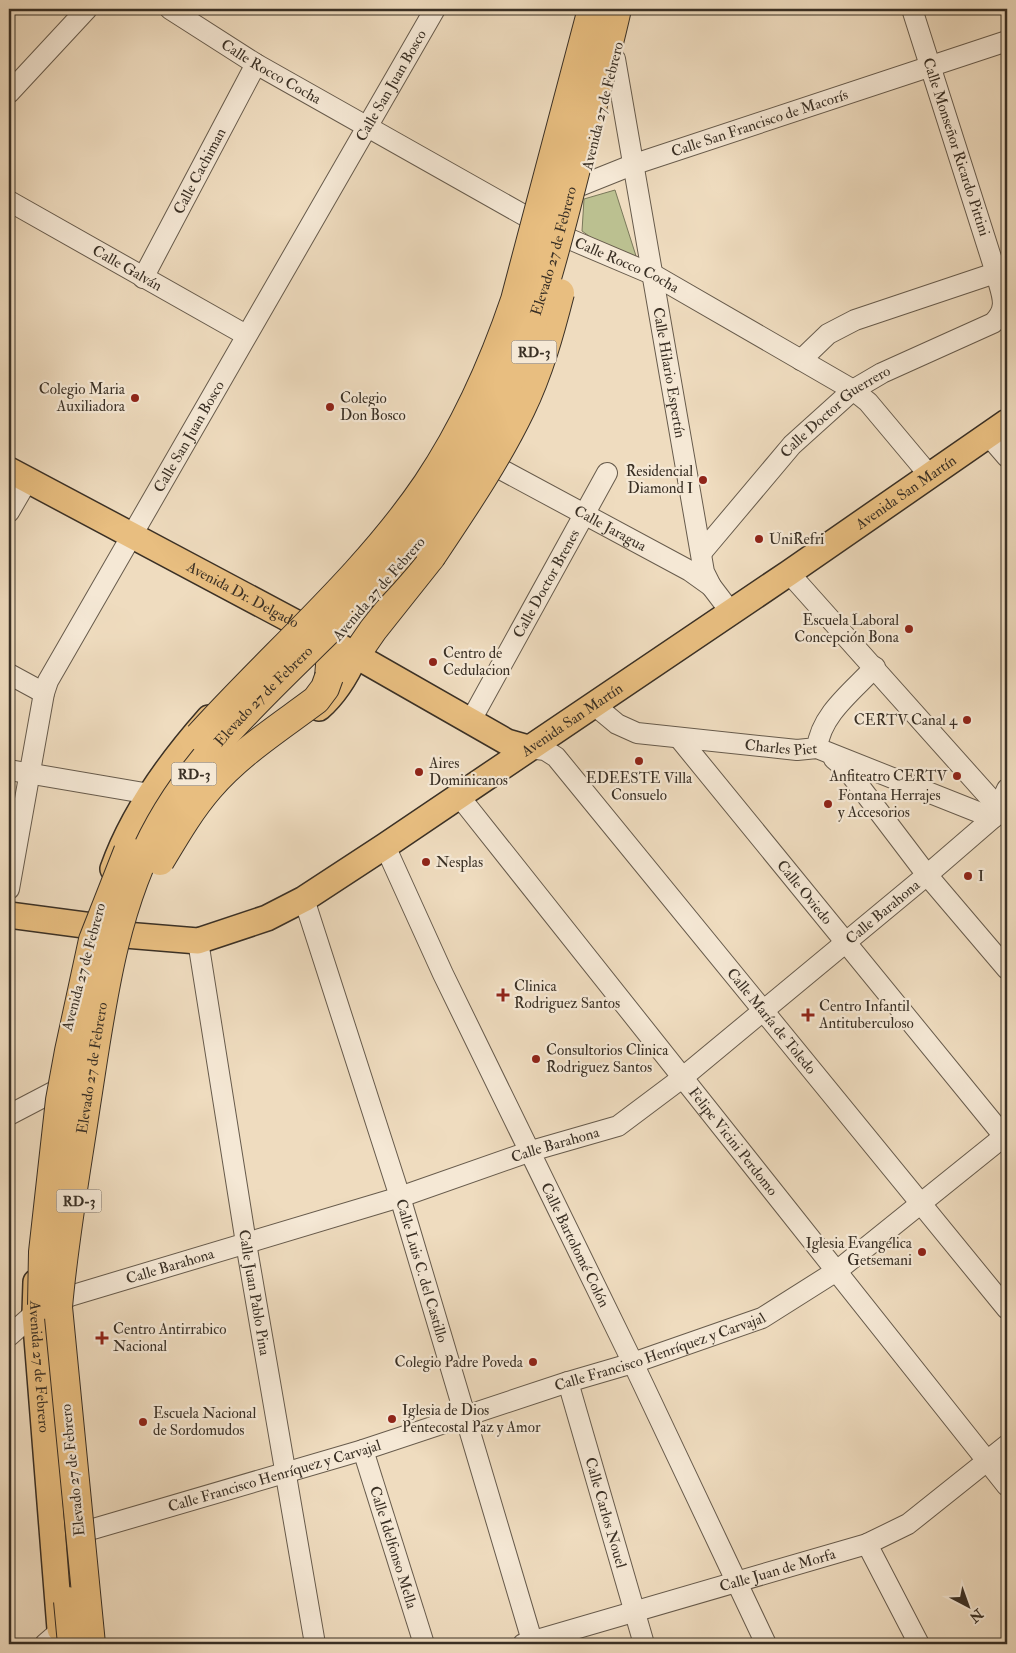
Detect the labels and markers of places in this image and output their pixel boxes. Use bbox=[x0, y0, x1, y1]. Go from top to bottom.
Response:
place label: Colegio Maria Auxiliadora bbox=[39, 380, 126, 416]
place label: Colegio Don Bosco bbox=[340, 389, 406, 425]
marker: Colegio Maria Auxiliadora bbox=[129, 392, 141, 404]
marker: Colegio Don Bosco bbox=[324, 401, 336, 413]
place label: Residencial Diamond I bbox=[626, 462, 693, 498]
marker: Residencial Diamond I bbox=[697, 474, 709, 486]
place label: UniRefri bbox=[769, 530, 824, 549]
marker: UniRefri bbox=[753, 533, 765, 545]
place label: Escuela Laboral Concepción Bona bbox=[794, 611, 900, 648]
marker: Escuela Laboral Concepción Bona bbox=[903, 623, 915, 635]
place label: Centro de Cedulacion bbox=[443, 644, 511, 680]
marker: Centro de Cedulacion bbox=[427, 656, 439, 668]
place label: CERTV Canal 4 bbox=[854, 711, 958, 730]
marker: CERTV Canal 4 bbox=[961, 714, 973, 726]
place label: Aires Dominicanos bbox=[428, 754, 508, 790]
marker: EDEESTE Villa Consuelo bbox=[633, 755, 645, 767]
marker: Aires Dominicanos bbox=[413, 766, 425, 778]
place label: Anfiteatro CERTV bbox=[829, 767, 948, 786]
place label: EDEESTE Villa Consuelo bbox=[586, 769, 693, 805]
marker: Anfiteatro CERTV bbox=[951, 770, 963, 782]
place label: Fontana Herrajes y Accesorios bbox=[838, 786, 941, 822]
marker: Fontana Herrajes y Accesorios bbox=[822, 798, 834, 810]
place label: Nesplas bbox=[436, 853, 483, 873]
marker: Nesplas bbox=[420, 856, 432, 868]
place label: I bbox=[978, 867, 984, 886]
marker: I bbox=[962, 870, 974, 882]
place label: Clinica Rodriguez Santos bbox=[514, 977, 620, 1013]
marker: Clinica Rodriguez Santos bbox=[496, 988, 510, 1002]
place label: Centro Infantil Antituberculoso bbox=[818, 997, 914, 1033]
marker: Centro Infantil Antituberculoso bbox=[801, 1008, 815, 1022]
place label: Consultorios Clinica Rodriguez Santos bbox=[546, 1041, 669, 1077]
marker: Consultorios Clinica Rodriguez Santos bbox=[530, 1053, 542, 1065]
place label: Iglesia Evangélica Getsemani bbox=[806, 1234, 913, 1270]
marker: Iglesia Evangélica Getsemani bbox=[916, 1246, 928, 1258]
place label: Centro Antirrabico Nacional bbox=[113, 1320, 227, 1356]
marker: Centro Antirrabico Nacional bbox=[95, 1331, 109, 1345]
place label: Colegio Padre Poveda bbox=[395, 1353, 524, 1372]
marker: Colegio Padre Poveda bbox=[527, 1356, 539, 1368]
place label: Iglesia de Dios Pentecostal Paz y Amor bbox=[402, 1401, 541, 1437]
place label: Escuela Nacional de Sordomudos bbox=[153, 1404, 257, 1440]
marker: Iglesia de Dios Pentecostal Paz y Amor bbox=[386, 1413, 398, 1425]
marker: Escuela Nacional de Sordomudos bbox=[137, 1416, 149, 1428]

